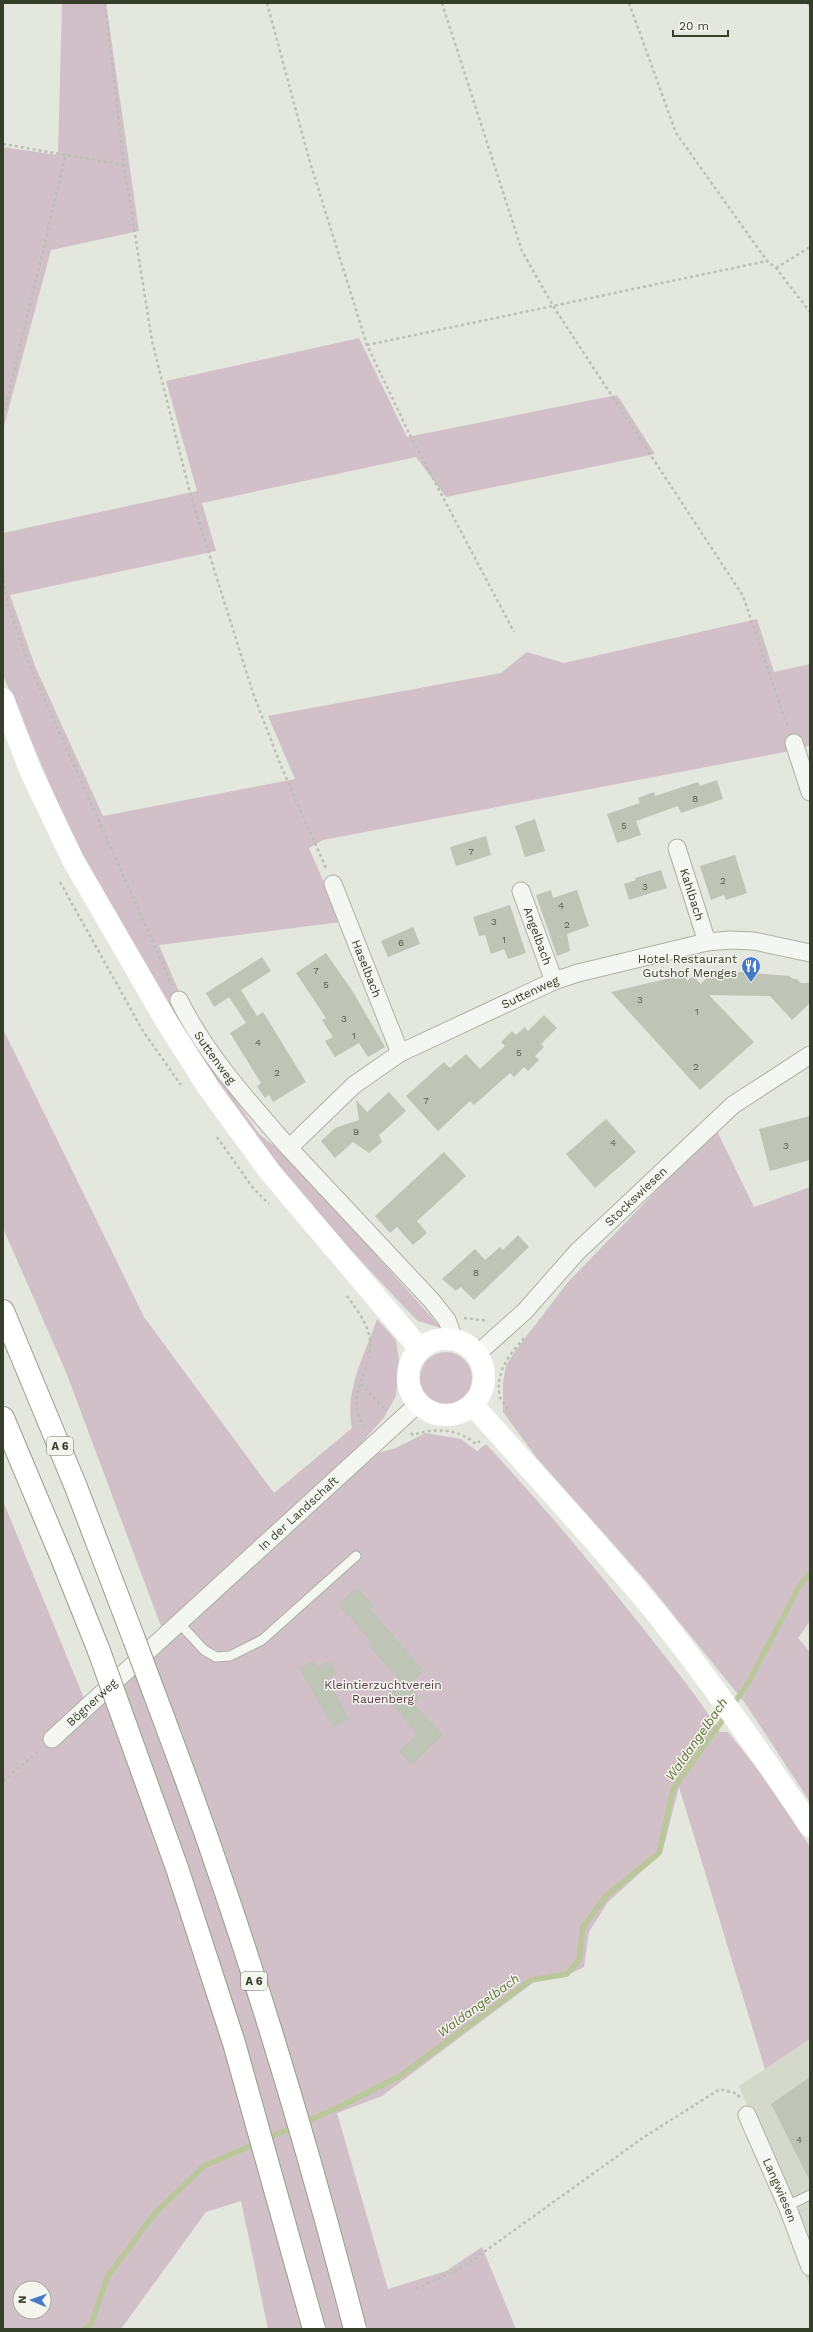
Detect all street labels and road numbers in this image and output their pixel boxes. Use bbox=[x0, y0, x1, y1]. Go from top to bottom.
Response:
street label: Kahlbach bbox=[677, 867, 707, 923]
street label: Angelbach bbox=[520, 905, 555, 967]
street label: Haselbach bbox=[349, 938, 384, 1000]
street label: Suttenweg bbox=[499, 973, 561, 1012]
street label: Suttenweg bbox=[191, 1029, 239, 1087]
street label: Stockswiesen bbox=[602, 1164, 670, 1229]
road number: A 6 bbox=[47, 1437, 73, 1455]
street label: In der Landschaft bbox=[255, 1473, 341, 1554]
street label: Bögnerweg bbox=[64, 1675, 121, 1729]
road number: A 6 bbox=[241, 1972, 267, 1990]
street label: Langwiesen bbox=[760, 2156, 800, 2224]

